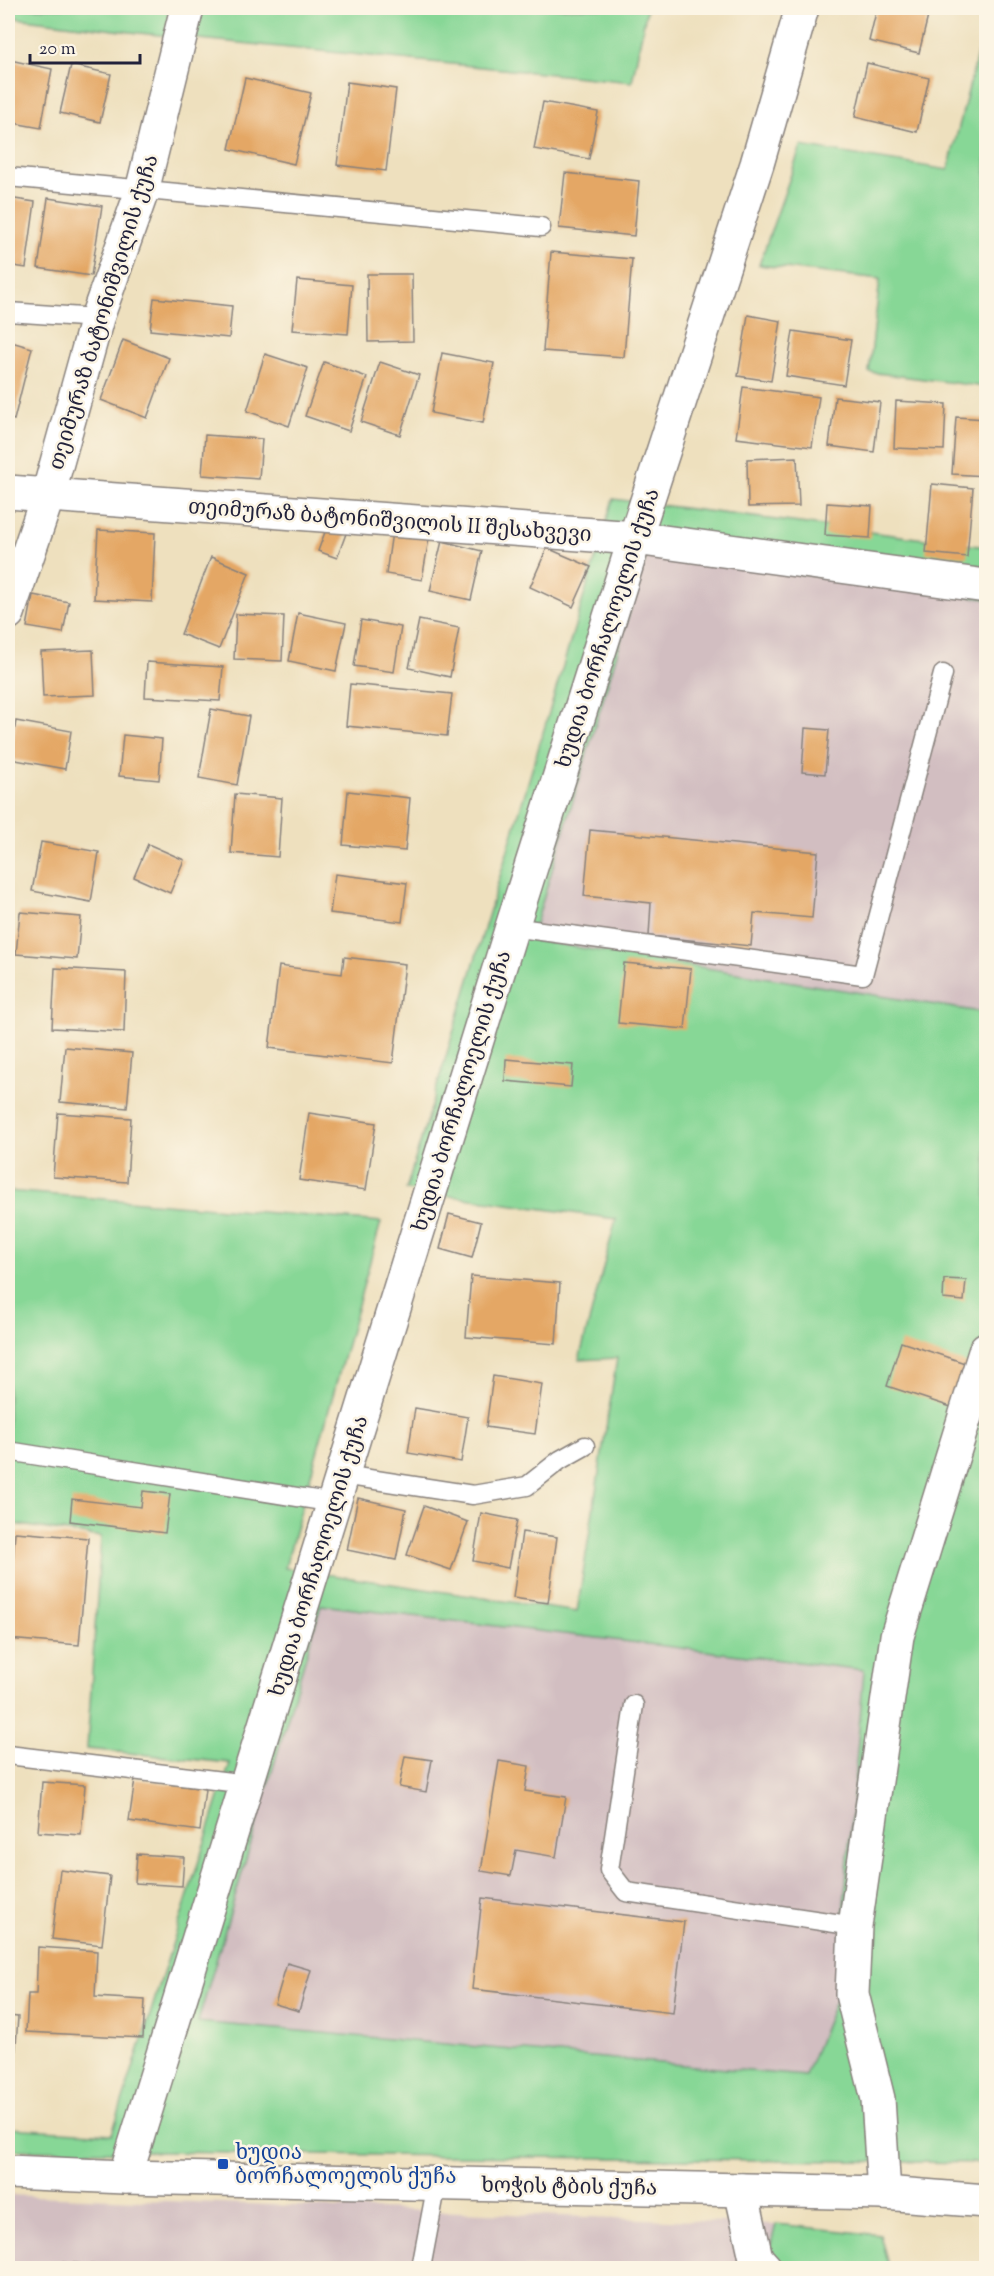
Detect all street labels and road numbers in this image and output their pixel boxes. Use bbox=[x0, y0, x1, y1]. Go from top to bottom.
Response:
street label: თეიმურაზ ბატონიშვილის ქუჩა bbox=[43, 151, 167, 474]
street label: ხუდია ბორჩალოელის ქუჩა bbox=[549, 485, 668, 773]
street label: თეიმურაზ ბატონიშვილის II შესახვევი bbox=[187, 493, 593, 551]
street label: ხუდია ბორჩალოელის ქუჩა bbox=[406, 947, 520, 1236]
street label: ხუდია ბორჩალოელის ქუჩა bbox=[263, 1412, 377, 1701]
street label: ხოჭის ტბის ქუჩა bbox=[481, 2171, 657, 2205]

